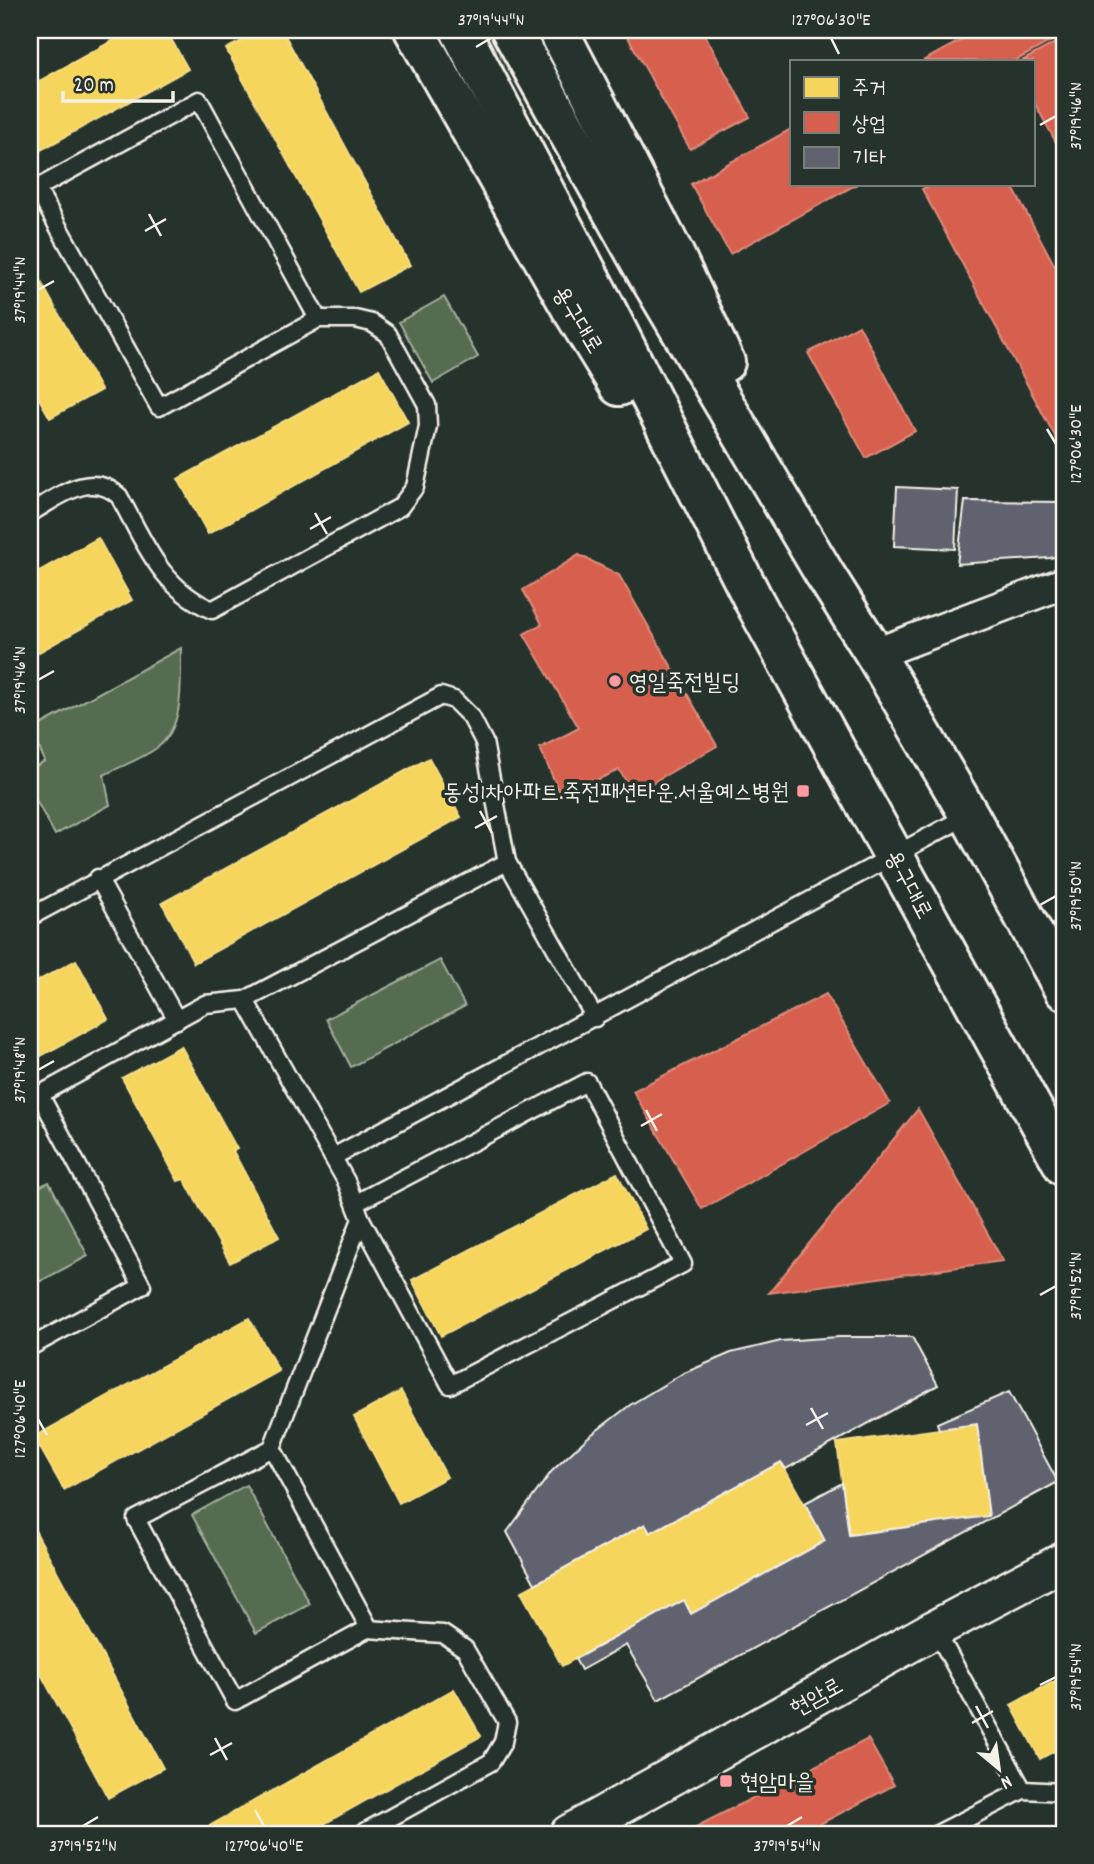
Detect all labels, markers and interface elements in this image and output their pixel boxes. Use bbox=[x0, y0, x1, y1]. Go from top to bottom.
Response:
text: 37°19'44"N bbox=[458, 9, 524, 34]
text: 127°06'30"E bbox=[791, 9, 871, 34]
scale bar bbox=[63, 60, 173, 104]
legend bbox=[790, 60, 1034, 186]
text: 20 m bbox=[74, 72, 114, 102]
text: 주거 bbox=[852, 75, 886, 105]
text: 37°19'46"N bbox=[1065, 82, 1090, 150]
text: 상업 bbox=[852, 111, 886, 141]
text: 기타 bbox=[852, 145, 886, 175]
text: 37°19'44"N bbox=[9, 257, 34, 323]
street label: 용구대로 bbox=[543, 281, 609, 361]
text: 127°06'30"E bbox=[1065, 404, 1090, 484]
text: 37°19'46"N bbox=[9, 646, 34, 714]
place label: 영일죽전빌딩 bbox=[629, 668, 740, 701]
marker: 영일죽전빌딩 bbox=[607, 673, 623, 689]
place label: 동성1차아파트.죽전패션타운.서울예스병원 bbox=[443, 778, 789, 811]
marker: 동성1차아파트.죽전패션타운.서울예스병원 bbox=[795, 783, 811, 799]
street label: 용구대로 bbox=[875, 845, 939, 926]
text: 37°19'50"N bbox=[1065, 861, 1090, 931]
text: 37°19'48"N bbox=[9, 1037, 34, 1103]
text: 37°19'52"N bbox=[1065, 1252, 1090, 1320]
text: 127°06'40"E bbox=[9, 1380, 34, 1458]
text: 37°19'54"N bbox=[1065, 1643, 1090, 1711]
street label: 현암로 bbox=[785, 1671, 850, 1727]
north arrow bbox=[964, 1734, 1034, 1804]
text: N bbox=[995, 1767, 1016, 1795]
place label: 현암마을 bbox=[740, 1768, 814, 1801]
marker: 현암마을 bbox=[718, 1773, 734, 1789]
text: 37°19'52"N bbox=[49, 1835, 117, 1860]
text: 127°06'40"E bbox=[225, 1835, 303, 1860]
text: 37°19'54"N bbox=[753, 1835, 821, 1860]

